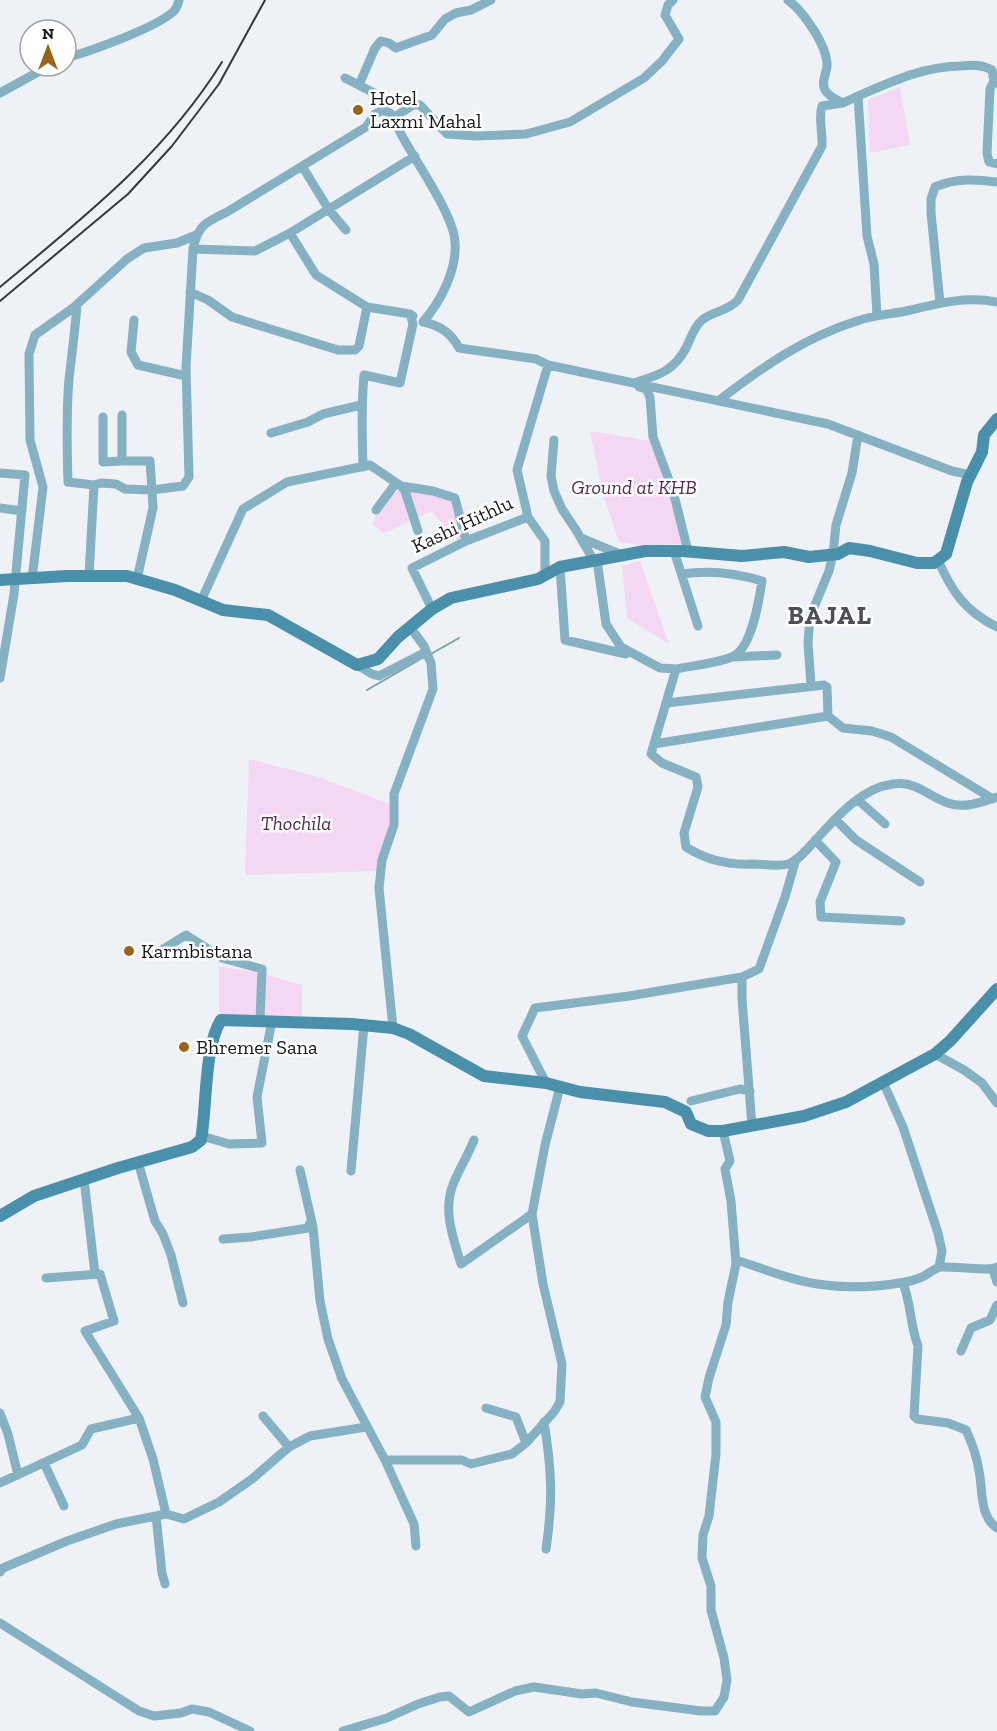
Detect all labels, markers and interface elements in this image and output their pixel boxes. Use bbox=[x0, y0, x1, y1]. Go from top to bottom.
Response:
north arrow bbox=[18, 18, 78, 78]
text: N bbox=[42, 24, 54, 43]
place label: Hotel Laxmi Mahal bbox=[370, 86, 482, 133]
marker: Hotel Laxmi Mahal bbox=[351, 103, 365, 117]
park label: Ground at KHB bbox=[571, 475, 697, 499]
street label: Kashi Hithlu bbox=[408, 490, 516, 558]
district label: BAJAL bbox=[788, 599, 872, 631]
park label: Thochila bbox=[261, 811, 331, 835]
place label: Karmbistana bbox=[141, 939, 253, 963]
marker: Karmbistana bbox=[122, 944, 136, 958]
place label: Bhremer Sana bbox=[196, 1035, 318, 1059]
marker: Bhremer Sana bbox=[177, 1040, 191, 1054]

